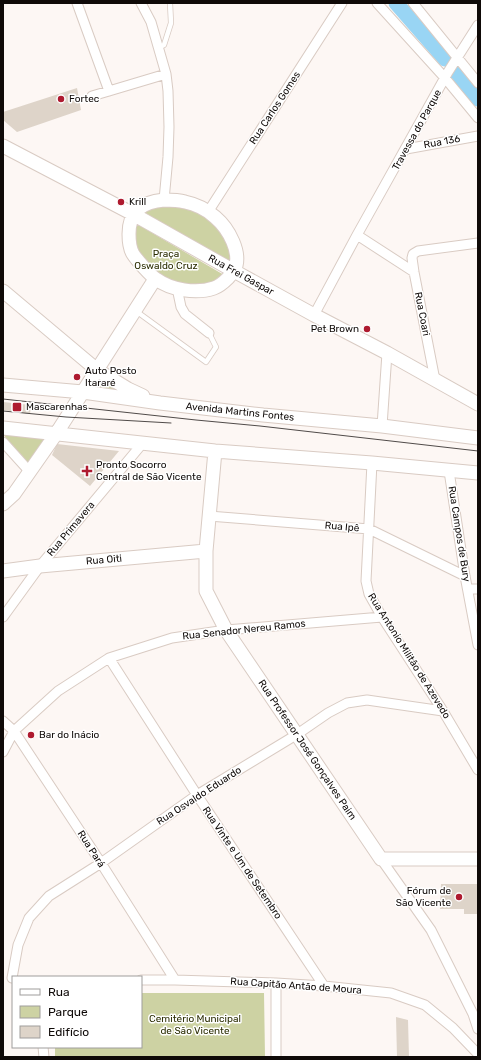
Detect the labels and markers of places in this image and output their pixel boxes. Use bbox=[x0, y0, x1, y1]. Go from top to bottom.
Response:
place label: Fortec bbox=[69, 93, 100, 105]
marker: Fortec bbox=[56, 94, 66, 104]
place label: Krill bbox=[129, 196, 146, 208]
marker: Krill bbox=[116, 197, 126, 207]
place label: Pet Brown bbox=[311, 323, 359, 335]
marker: Pet Brown bbox=[362, 324, 372, 334]
place label: Auto Posto Itararé bbox=[85, 365, 137, 389]
marker: Auto Posto Itararé bbox=[72, 372, 82, 382]
marker: Mascarenhas bbox=[11, 401, 23, 413]
place label: Mascarenhas bbox=[26, 401, 88, 413]
place label: Pronto Socorro Central de São Vicente bbox=[96, 459, 202, 483]
marker: Pronto Socorro Central de São Vicente bbox=[81, 465, 93, 477]
place label: Bar do Inácio bbox=[39, 729, 100, 741]
marker: Bar do Inácio bbox=[26, 730, 36, 740]
place label: Fórum de São Vicente bbox=[396, 885, 451, 909]
marker: Fórum de São Vicente bbox=[454, 892, 464, 902]

